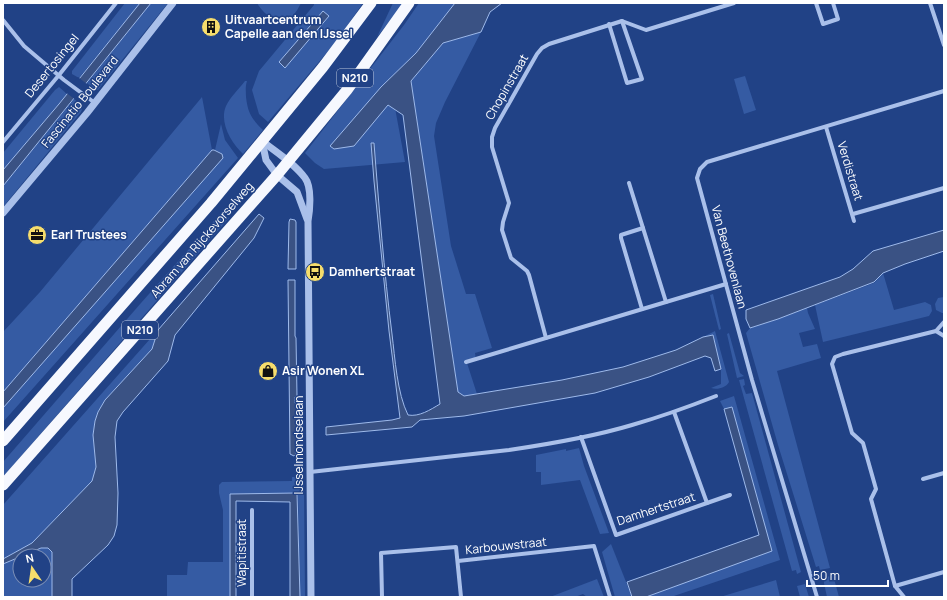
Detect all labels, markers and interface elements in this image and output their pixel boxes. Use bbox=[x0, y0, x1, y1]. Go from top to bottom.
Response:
place label: Uitvaartcentrum Capelle aan den IJssel bbox=[225, 11, 353, 42]
building icon: Uitvaartcentrum Capelle aan den IJssel bbox=[200, 16, 222, 38]
street label: Desertosingel bbox=[21, 30, 83, 101]
street label: Chopinstraat bbox=[481, 51, 532, 123]
street label: Fascinatio Boulevard bbox=[37, 52, 122, 151]
road number: N210 bbox=[337, 69, 373, 87]
street label: Verdistraat bbox=[833, 139, 868, 203]
street label: Abram van Rijckevorselweg bbox=[146, 178, 257, 301]
street label: Van Beethovenlaan bbox=[708, 203, 751, 310]
office icon: Earl Trustees bbox=[26, 224, 48, 246]
place label: Earl Trustees bbox=[51, 226, 127, 243]
bus stop icon: Damhertstraat bbox=[304, 261, 326, 283]
place label: Damhertstraat bbox=[329, 263, 415, 280]
road number: N210 bbox=[122, 321, 158, 339]
shop icon: Asir Wonen XL bbox=[257, 360, 279, 382]
place label: Asir Wonen XL bbox=[282, 362, 365, 379]
street label: IJsselmondselaan bbox=[290, 396, 307, 494]
street label: Damhertstraat bbox=[614, 488, 697, 529]
street label: Wapitistraat bbox=[233, 519, 250, 587]
street label: Karbouwstraat bbox=[464, 533, 548, 558]
north arrow bbox=[12, 548, 52, 588]
text: N bbox=[24, 550, 35, 566]
scale bar bbox=[807, 562, 888, 588]
text: 50 m bbox=[813, 567, 840, 584]

